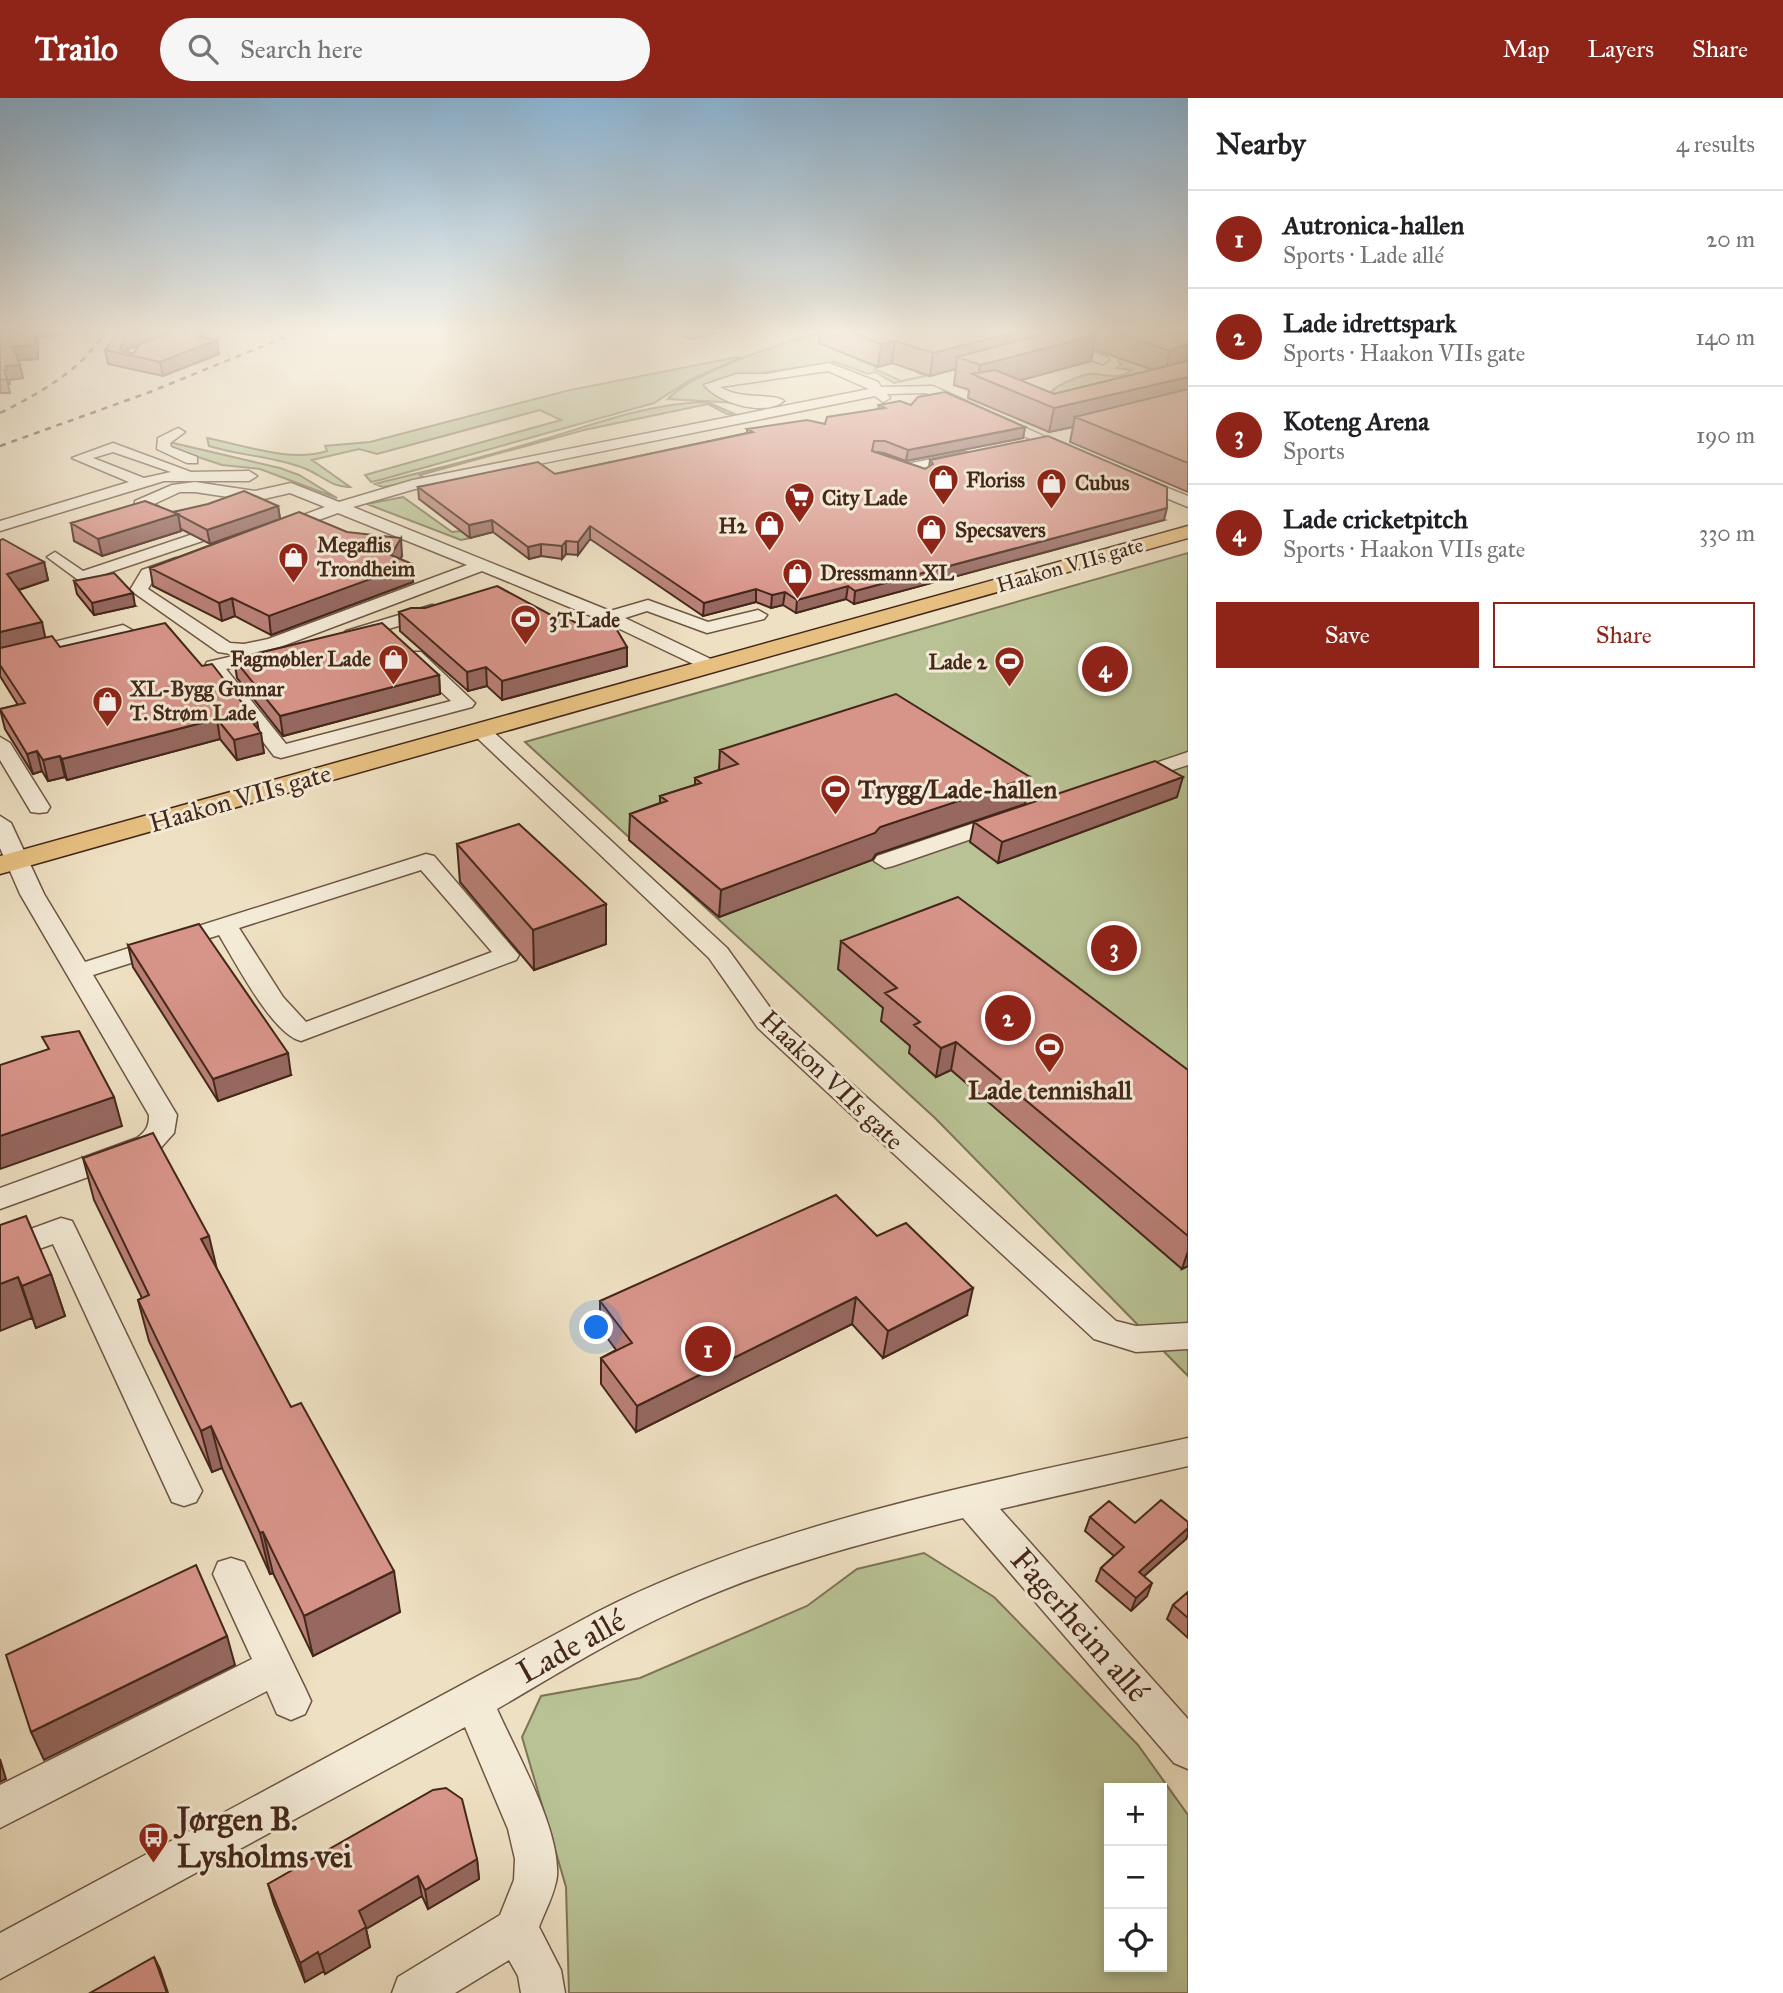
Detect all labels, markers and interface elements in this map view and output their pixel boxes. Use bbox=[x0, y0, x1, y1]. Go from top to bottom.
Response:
search box bbox=[160, 18, 650, 81]
text: Trailo bbox=[35, 29, 118, 69]
icon: search bbox=[184, 30, 222, 68]
text: Search here bbox=[240, 33, 363, 65]
text: Map bbox=[1503, 34, 1550, 64]
text: Layers bbox=[1588, 34, 1654, 64]
text: Share bbox=[1692, 34, 1748, 64]
text: Nearby bbox=[1216, 126, 1306, 162]
text: 4 results bbox=[1676, 130, 1755, 158]
text: Autronica-hallen bbox=[1283, 209, 1464, 241]
text: 1 bbox=[1234, 225, 1244, 253]
text: 20 m bbox=[1706, 225, 1755, 253]
text: Sports · Lade allé bbox=[1283, 241, 1444, 269]
text: Lade idrettspark bbox=[1283, 307, 1457, 339]
text: 2 bbox=[1233, 323, 1245, 351]
text: 140 m bbox=[1695, 323, 1755, 351]
text: Sports · Haakon VIIs gate bbox=[1283, 339, 1525, 367]
text: Koteng Arena bbox=[1283, 405, 1429, 437]
text: 3 bbox=[1234, 421, 1244, 449]
text: 190 m bbox=[1696, 421, 1755, 449]
text: Sports bbox=[1283, 437, 1345, 465]
shop icon: Floriss bbox=[926, 463, 960, 507]
shop icon: Cubus bbox=[1035, 466, 1069, 510]
place label: Floriss bbox=[966, 467, 1025, 493]
place label: Cubus bbox=[1075, 470, 1130, 496]
supermarket icon: City Lade bbox=[782, 481, 816, 525]
place label: City Lade bbox=[822, 485, 908, 511]
text: Lade cricketpitch bbox=[1283, 503, 1468, 535]
shop icon: H2 bbox=[753, 509, 787, 553]
place label: H2 bbox=[718, 513, 748, 539]
shop icon: Specsavers bbox=[915, 513, 949, 557]
place label: Specsavers bbox=[955, 517, 1046, 543]
text: 4 bbox=[1233, 519, 1245, 547]
text: 330 m bbox=[1699, 519, 1755, 547]
place label: Megaflis Trondheim bbox=[316, 532, 415, 582]
street label: Haakon VIIs gate bbox=[994, 532, 1147, 598]
text: Sports · Haakon VIIs gate bbox=[1283, 535, 1525, 563]
shop icon: Megaflis Trondheim bbox=[277, 540, 311, 584]
shop icon: Dressmann XL bbox=[780, 556, 814, 600]
place label: Dressmann XL bbox=[820, 560, 954, 586]
button: Save bbox=[1216, 602, 1479, 668]
button: Share bbox=[1493, 602, 1755, 668]
sports icon: 3T Lade bbox=[509, 603, 543, 647]
place label: 3T Lade bbox=[549, 607, 620, 633]
shop icon: Fagmøbler Lade bbox=[377, 642, 411, 686]
pin: 4 bbox=[1082, 643, 1128, 695]
sports icon: Lade 2 bbox=[993, 645, 1027, 689]
place label: Fagmøbler Lade bbox=[230, 646, 371, 672]
place label: Lade 2 bbox=[928, 649, 988, 675]
place label: XL-Bygg Gunnar T. Strøm Lade bbox=[129, 676, 285, 726]
shop icon: XL-Bygg Gunnar T. Strøm Lade bbox=[90, 684, 124, 728]
street label: Haakon VIIs gate bbox=[145, 757, 335, 839]
sports icon: Trygg/Lade-hallen bbox=[818, 772, 852, 816]
place label: Trygg/Lade-hallen bbox=[857, 773, 1057, 806]
pin: 3 bbox=[1091, 922, 1137, 974]
pin: 2 bbox=[985, 992, 1031, 1044]
street label: Haakon VIIs gate bbox=[753, 1003, 911, 1157]
sports icon: Lade tennishall bbox=[1033, 1030, 1067, 1074]
place label: Lade tennishall bbox=[968, 1074, 1133, 1106]
your location bbox=[579, 1310, 613, 1344]
pin: 1 bbox=[685, 1323, 731, 1375]
street label: Fagerheim allé bbox=[1002, 1540, 1158, 1711]
street label: Lade allé bbox=[510, 1601, 633, 1692]
map controls bbox=[1104, 1783, 1167, 1972]
button: + bbox=[1104, 1783, 1167, 1846]
place label: Jørgen B. Lysholms vei bbox=[173, 1800, 352, 1876]
bus stop icon: Jørgen B. Lysholms vei bbox=[137, 1820, 171, 1864]
button: − bbox=[1104, 1846, 1167, 1909]
button: locate bbox=[1104, 1909, 1167, 1972]

